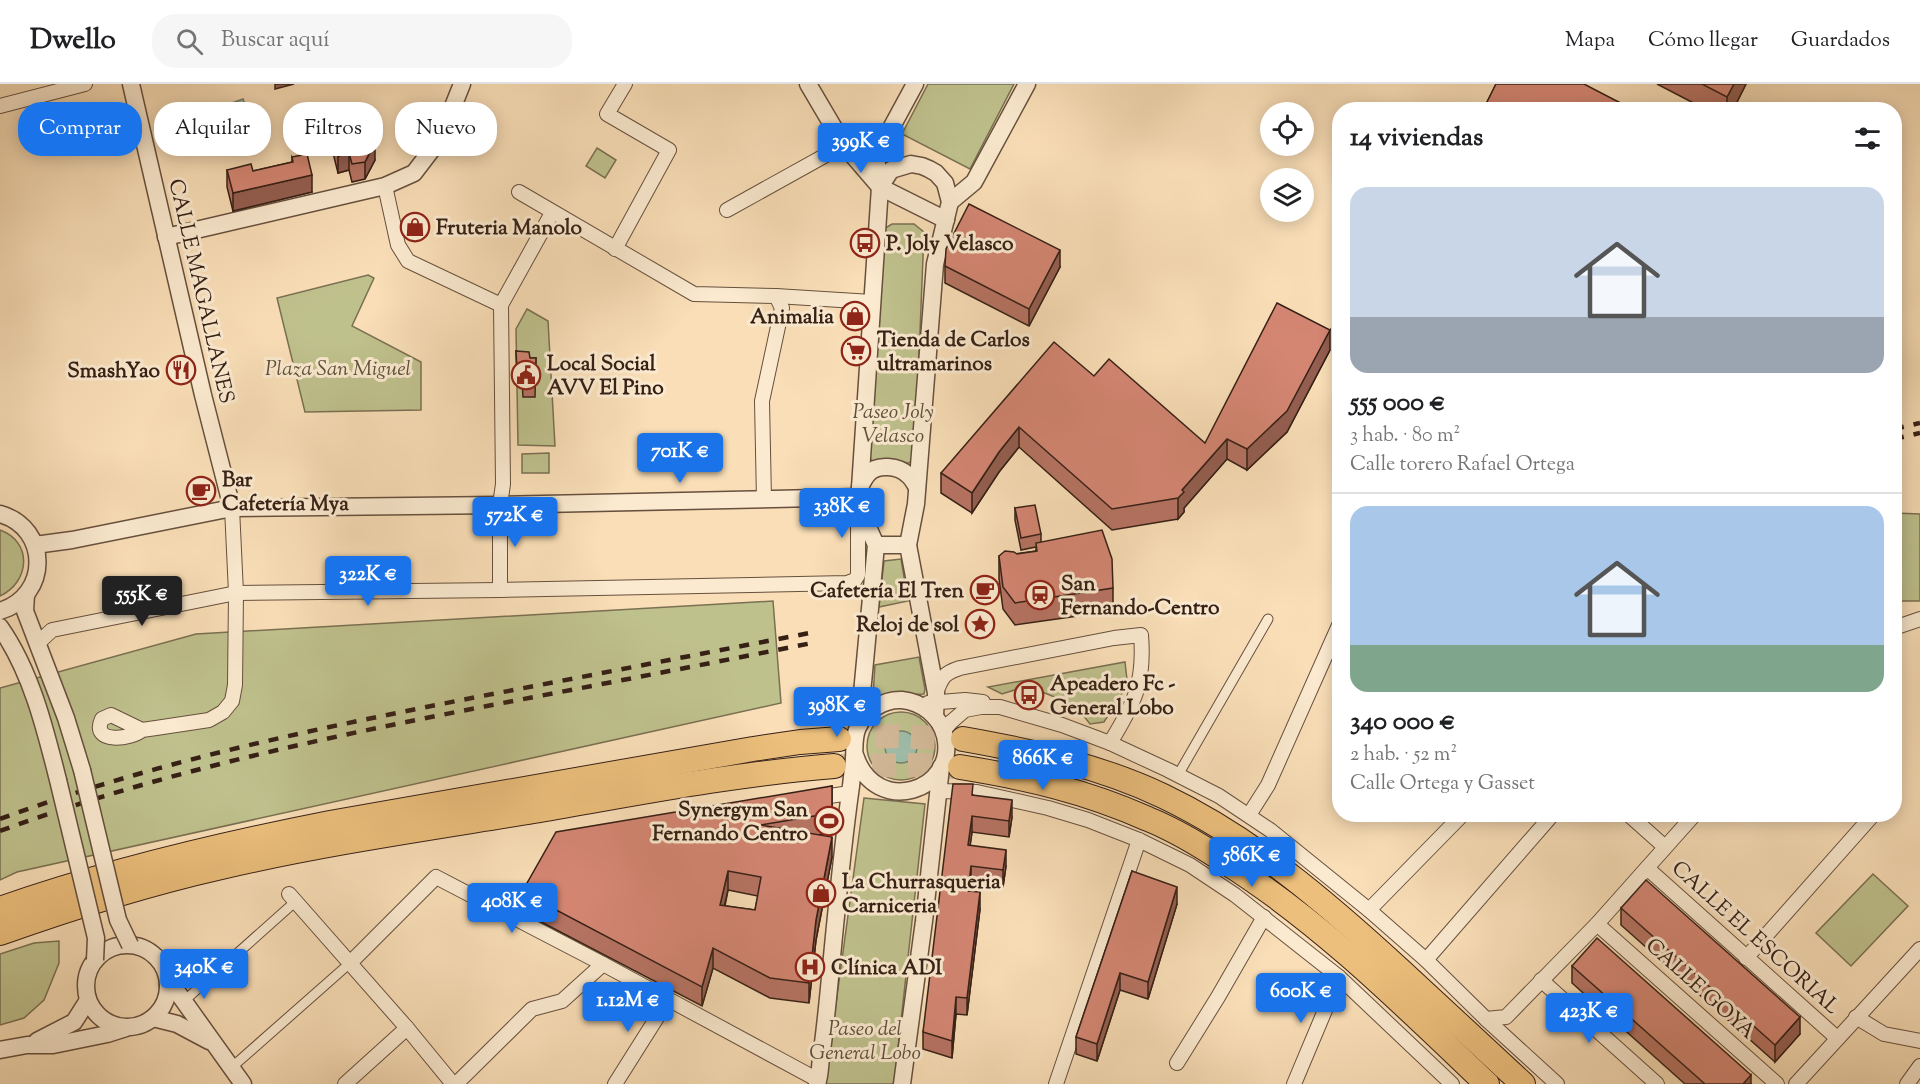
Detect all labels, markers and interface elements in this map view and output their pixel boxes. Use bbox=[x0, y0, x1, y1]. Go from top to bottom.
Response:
search box bbox=[152, 14, 572, 68]
text: Dwello bbox=[30, 21, 116, 61]
icon: search bbox=[173, 25, 206, 58]
text: Buscar aquí bbox=[221, 25, 330, 57]
text: Mapa bbox=[1565, 26, 1615, 56]
text: Cómo llegar bbox=[1648, 26, 1758, 56]
text: Guardados bbox=[1791, 26, 1890, 56]
chip: Comprar bbox=[18, 102, 142, 156]
chip: Alquilar bbox=[154, 102, 271, 156]
chip: Filtros bbox=[283, 102, 383, 156]
chip: Nuevo bbox=[395, 102, 497, 156]
map controls bbox=[1260, 102, 1314, 222]
button: locate bbox=[1260, 102, 1314, 156]
text: 14 viviendas bbox=[1350, 120, 1483, 157]
icon: filters bbox=[1851, 122, 1884, 155]
pin: 399K € bbox=[812, 123, 910, 174]
text: 399K € bbox=[832, 128, 890, 157]
button: layers bbox=[1260, 168, 1314, 222]
street label: CALLE MAGALLANES bbox=[160, 176, 240, 407]
shop icon: Fruteria Manolo bbox=[399, 211, 431, 243]
place label: Fruteria Manolo bbox=[436, 214, 582, 244]
icon: home bbox=[1563, 226, 1671, 334]
bus stop icon: P. Joly Velasco bbox=[849, 227, 881, 259]
place label: P. Joly Velasco bbox=[886, 230, 1014, 260]
shop icon: Animalia bbox=[839, 300, 871, 332]
place label: Animalia bbox=[750, 303, 834, 333]
place label: Tienda de Carlos ultramarinos bbox=[877, 326, 1030, 380]
supermarket icon: Tienda de Carlos ultramarinos bbox=[840, 335, 872, 367]
place label: Local Social AVV El Pino bbox=[547, 350, 664, 404]
restaurant icon: SmashYao bbox=[165, 354, 197, 386]
park label: Plaza San Miguel bbox=[265, 355, 411, 385]
place label: SmashYao bbox=[67, 357, 161, 387]
public building icon: Local Social AVV El Pino bbox=[510, 359, 542, 391]
text: 555 000 € bbox=[1350, 385, 1445, 422]
park label: Paseo Joly Velasco bbox=[853, 398, 933, 452]
text: 3 hab. · 80 m² bbox=[1350, 422, 1460, 451]
pin: 701K € bbox=[631, 433, 729, 484]
text: 701K € bbox=[651, 438, 709, 467]
text: Calle torero Rafael Ortega bbox=[1350, 451, 1575, 480]
place label: Bar Cafetería Mya bbox=[222, 466, 349, 520]
cafe icon: Bar Cafetería Mya bbox=[185, 475, 217, 507]
pin: 338K € bbox=[793, 488, 891, 539]
text: 338K € bbox=[813, 493, 871, 522]
pin: 572K € bbox=[466, 497, 564, 548]
text: 572K € bbox=[486, 502, 544, 531]
icon: home bbox=[1563, 545, 1671, 653]
pin: 322K € bbox=[319, 556, 417, 607]
text: 322K € bbox=[339, 561, 397, 590]
place label: San Fernando-Centro bbox=[1061, 570, 1220, 624]
cafe icon: Cafetería El Tren bbox=[969, 574, 1001, 606]
pin: 555K € bbox=[93, 576, 191, 627]
place label: Cafetería El Tren bbox=[810, 577, 965, 607]
station icon: San Fernando-Centro bbox=[1024, 579, 1056, 611]
text: 555K € bbox=[116, 581, 168, 610]
place icon: Reloj de sol bbox=[964, 608, 996, 640]
place label: Reloj de sol bbox=[856, 611, 959, 641]
place label: Apeadero Fc - General Lobo bbox=[1050, 670, 1175, 724]
bus stop icon: Apeadero Fc - General Lobo bbox=[1013, 679, 1045, 711]
pin: 398K € bbox=[788, 687, 886, 738]
text: 398K € bbox=[808, 692, 866, 721]
text: 340 000 € bbox=[1350, 704, 1455, 741]
pin: 866K € bbox=[994, 740, 1092, 791]
text: 2 hab. · 52 m² bbox=[1350, 741, 1457, 770]
text: 866K € bbox=[1013, 745, 1073, 774]
text: Calle Ortega y Gasset bbox=[1350, 770, 1535, 799]
place label: Synergym San Fernando Centro bbox=[652, 796, 809, 850]
sports icon: Synergym San Fernando Centro bbox=[813, 805, 845, 837]
pin: 586K € bbox=[1203, 837, 1301, 888]
text: 586K € bbox=[1223, 842, 1281, 871]
street label: CALLE EL ESCORIAL bbox=[1664, 855, 1846, 1022]
place label: La Churrasqueria Carniceria bbox=[842, 868, 1001, 922]
shop icon: La Churrasqueria Carniceria bbox=[805, 877, 837, 909]
pin: 408K € bbox=[463, 883, 561, 934]
text: 408K € bbox=[481, 888, 543, 917]
street label: CALLE GOYA bbox=[1638, 932, 1761, 1047]
pin: 340K € bbox=[155, 949, 253, 1000]
hospital icon: Clínica ADI bbox=[794, 951, 826, 983]
text: 340K € bbox=[174, 954, 234, 983]
place label: Clínica ADI bbox=[831, 954, 942, 984]
pin: 600K € bbox=[1252, 973, 1350, 1024]
text: 600K € bbox=[1270, 978, 1332, 1007]
pin: 1.12M € bbox=[573, 982, 683, 1033]
text: 1.12M € bbox=[597, 987, 659, 1016]
pin: 423K € bbox=[1540, 993, 1638, 1044]
text: 423K € bbox=[1560, 998, 1618, 1027]
park label: Paseo del General Lobo bbox=[809, 1015, 921, 1069]

